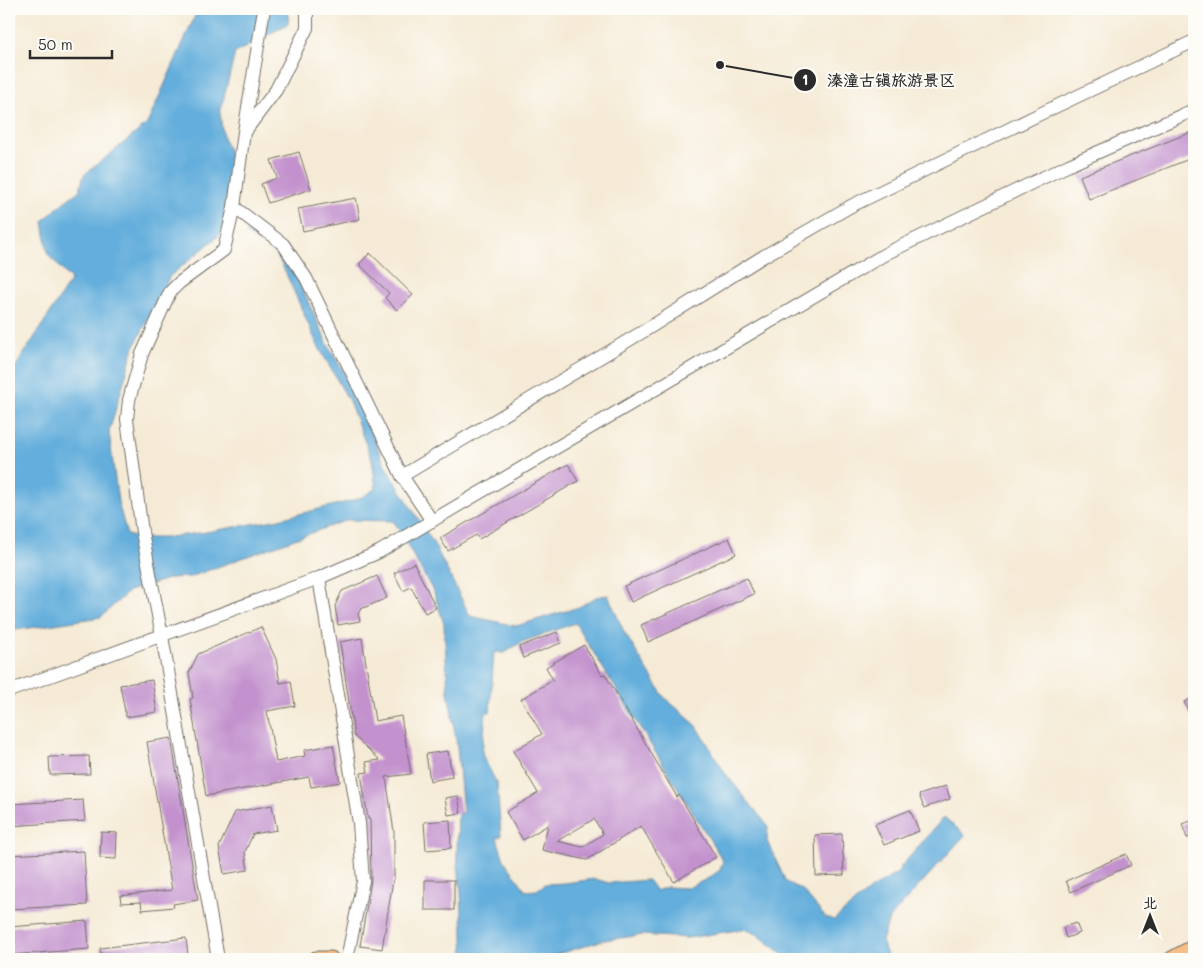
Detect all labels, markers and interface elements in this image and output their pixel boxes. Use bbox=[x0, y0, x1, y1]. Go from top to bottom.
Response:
scale bar bbox=[30, 28, 112, 60]
text: 50 m bbox=[38, 34, 73, 54]
callout: 溱潼古镇旅游景区 bbox=[792, 65, 965, 96]
text: 1 bbox=[802, 69, 808, 89]
text: 溱潼古镇旅游景区 bbox=[827, 69, 955, 90]
north arrow bbox=[1126, 890, 1176, 940]
text: 北 bbox=[1143, 893, 1157, 912]

